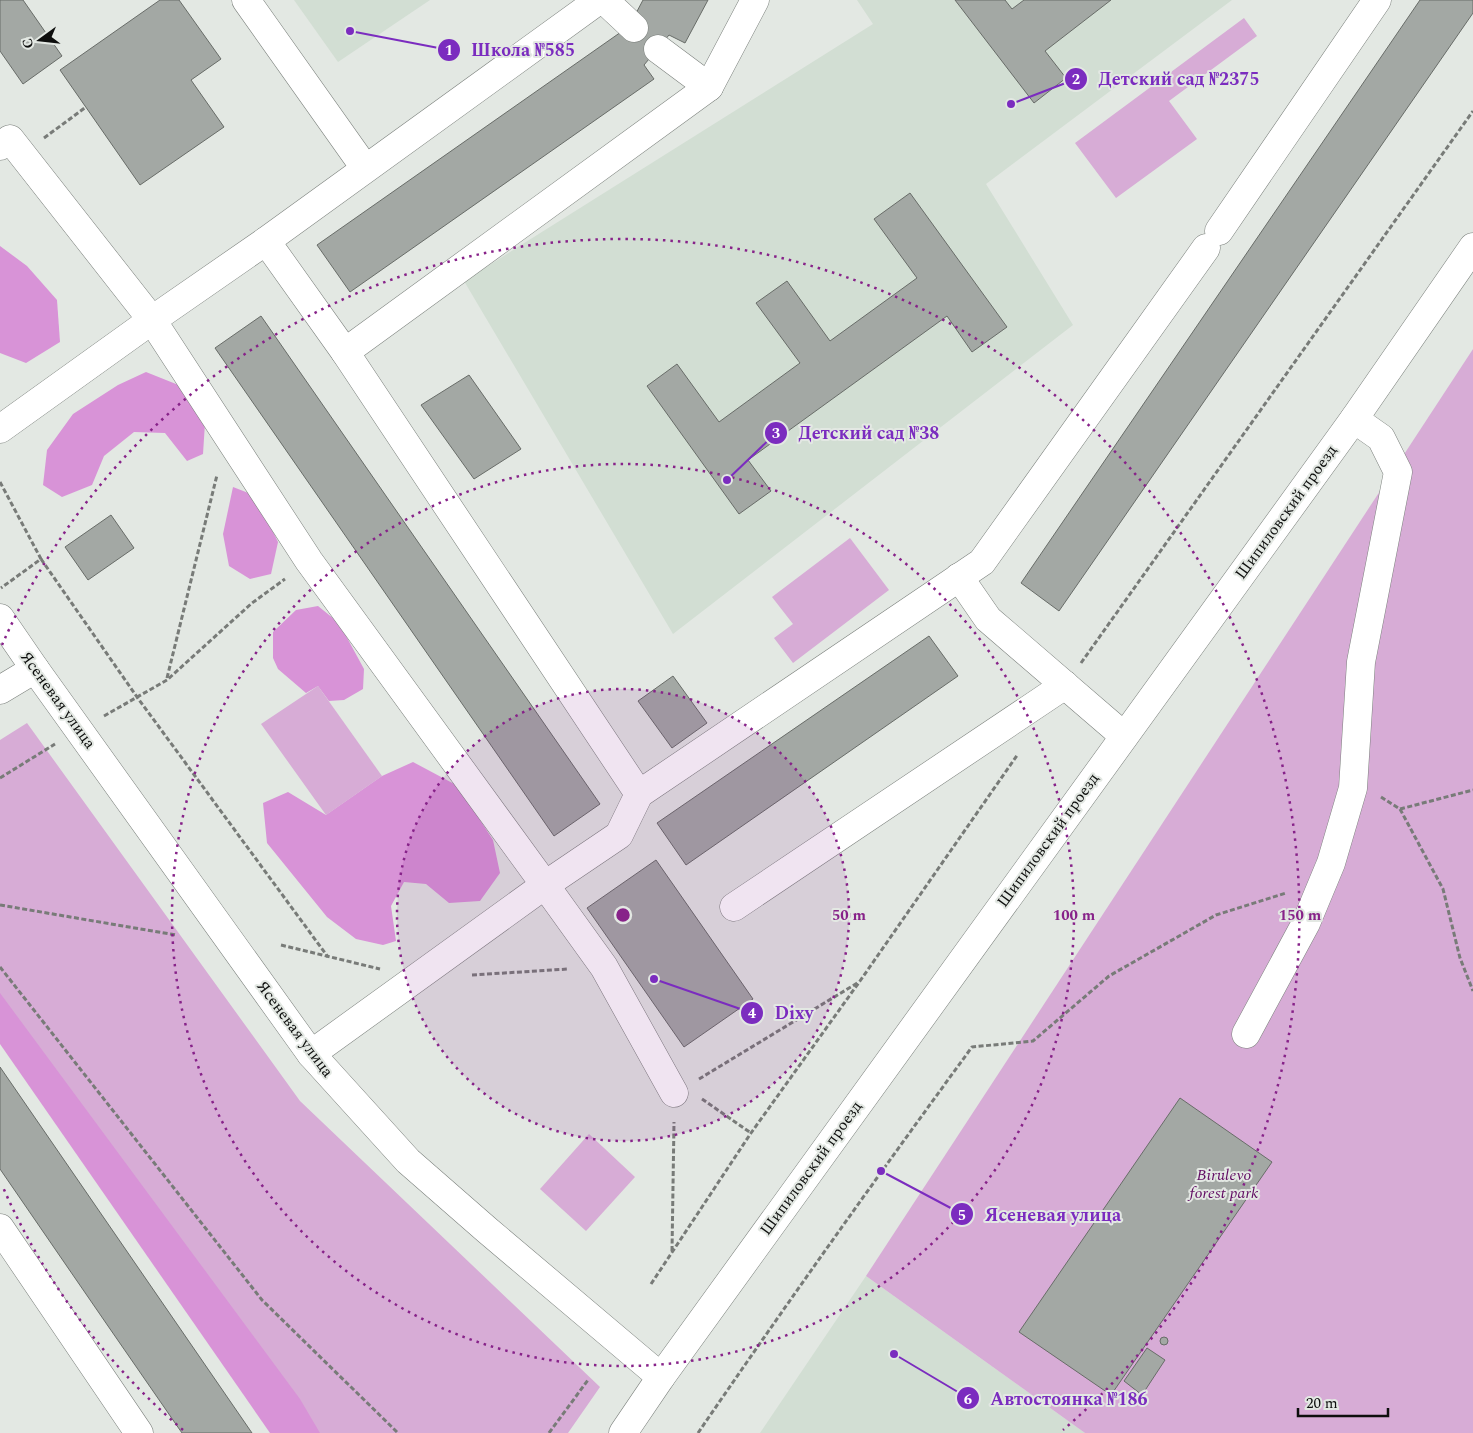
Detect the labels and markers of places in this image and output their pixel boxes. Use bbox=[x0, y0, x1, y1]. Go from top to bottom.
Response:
callout: Школа №585 bbox=[436, 33, 585, 66]
callout: Детский сад №2375 bbox=[1064, 62, 1270, 95]
callout: Детский сад №38 bbox=[763, 416, 949, 449]
centre of rings bbox=[614, 906, 632, 924]
callout: Dixy bbox=[740, 996, 824, 1029]
callout: Ясеневая улица bbox=[950, 1198, 1131, 1231]
callout: Автостоянка №186 bbox=[955, 1382, 1157, 1415]

